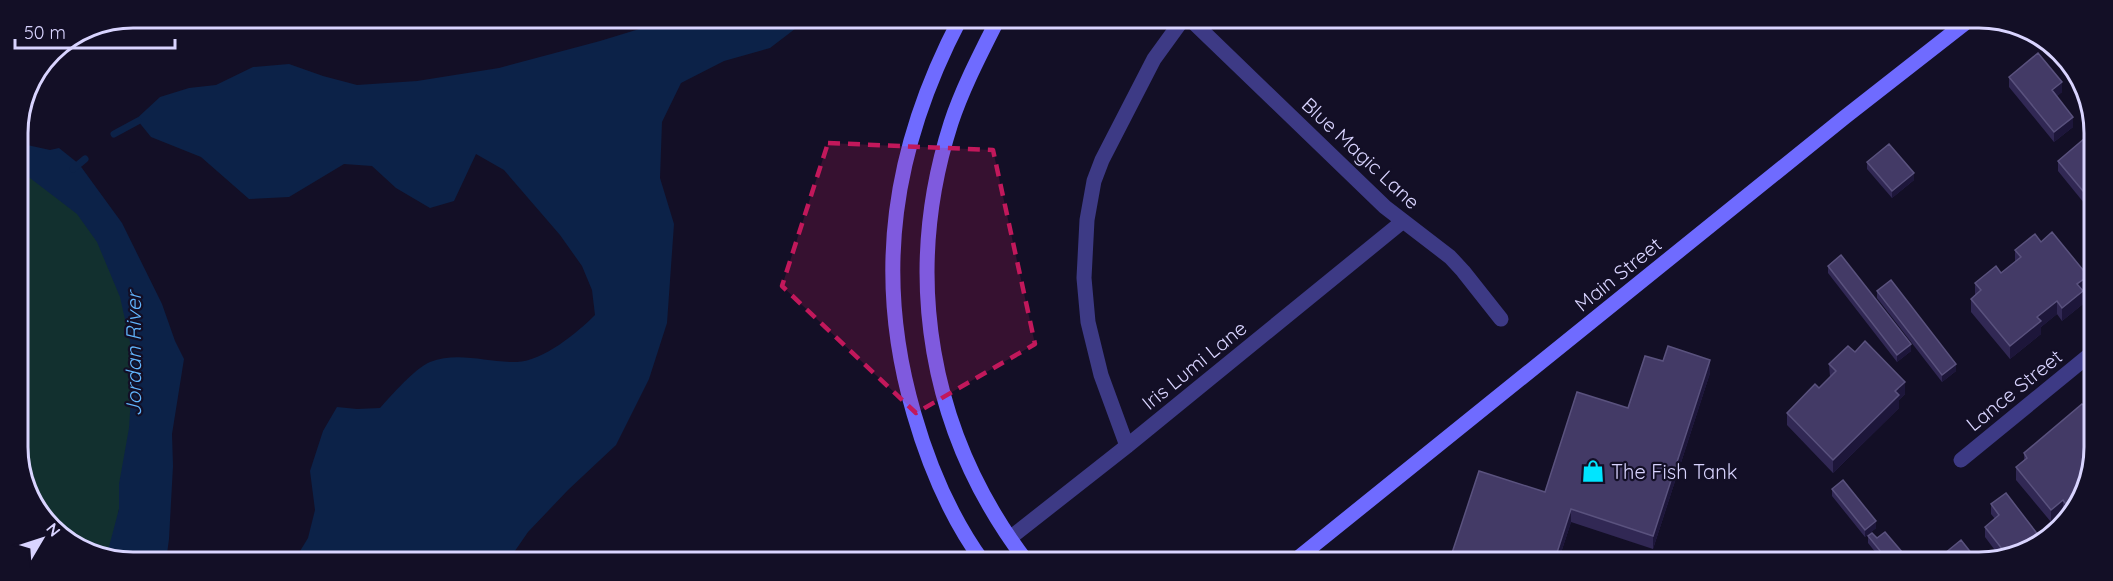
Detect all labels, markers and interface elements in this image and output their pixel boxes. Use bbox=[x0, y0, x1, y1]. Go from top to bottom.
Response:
scale bar bbox=[15, 12, 176, 50]
text: 50 m bbox=[24, 21, 66, 44]
street label: Blue Magic Lane bbox=[1297, 92, 1425, 214]
street label: Main Street bbox=[1569, 231, 1667, 317]
water label: Jordan River bbox=[120, 289, 146, 417]
street label: Iris Lumi Lane bbox=[1137, 315, 1251, 415]
street label: Lance Street bbox=[1961, 344, 2067, 436]
shop icon: The Fish Tank bbox=[1580, 458, 1606, 484]
place label: The Fish Tank bbox=[1611, 459, 1737, 484]
north arrow bbox=[12, 509, 72, 569]
text: N bbox=[42, 519, 65, 540]

